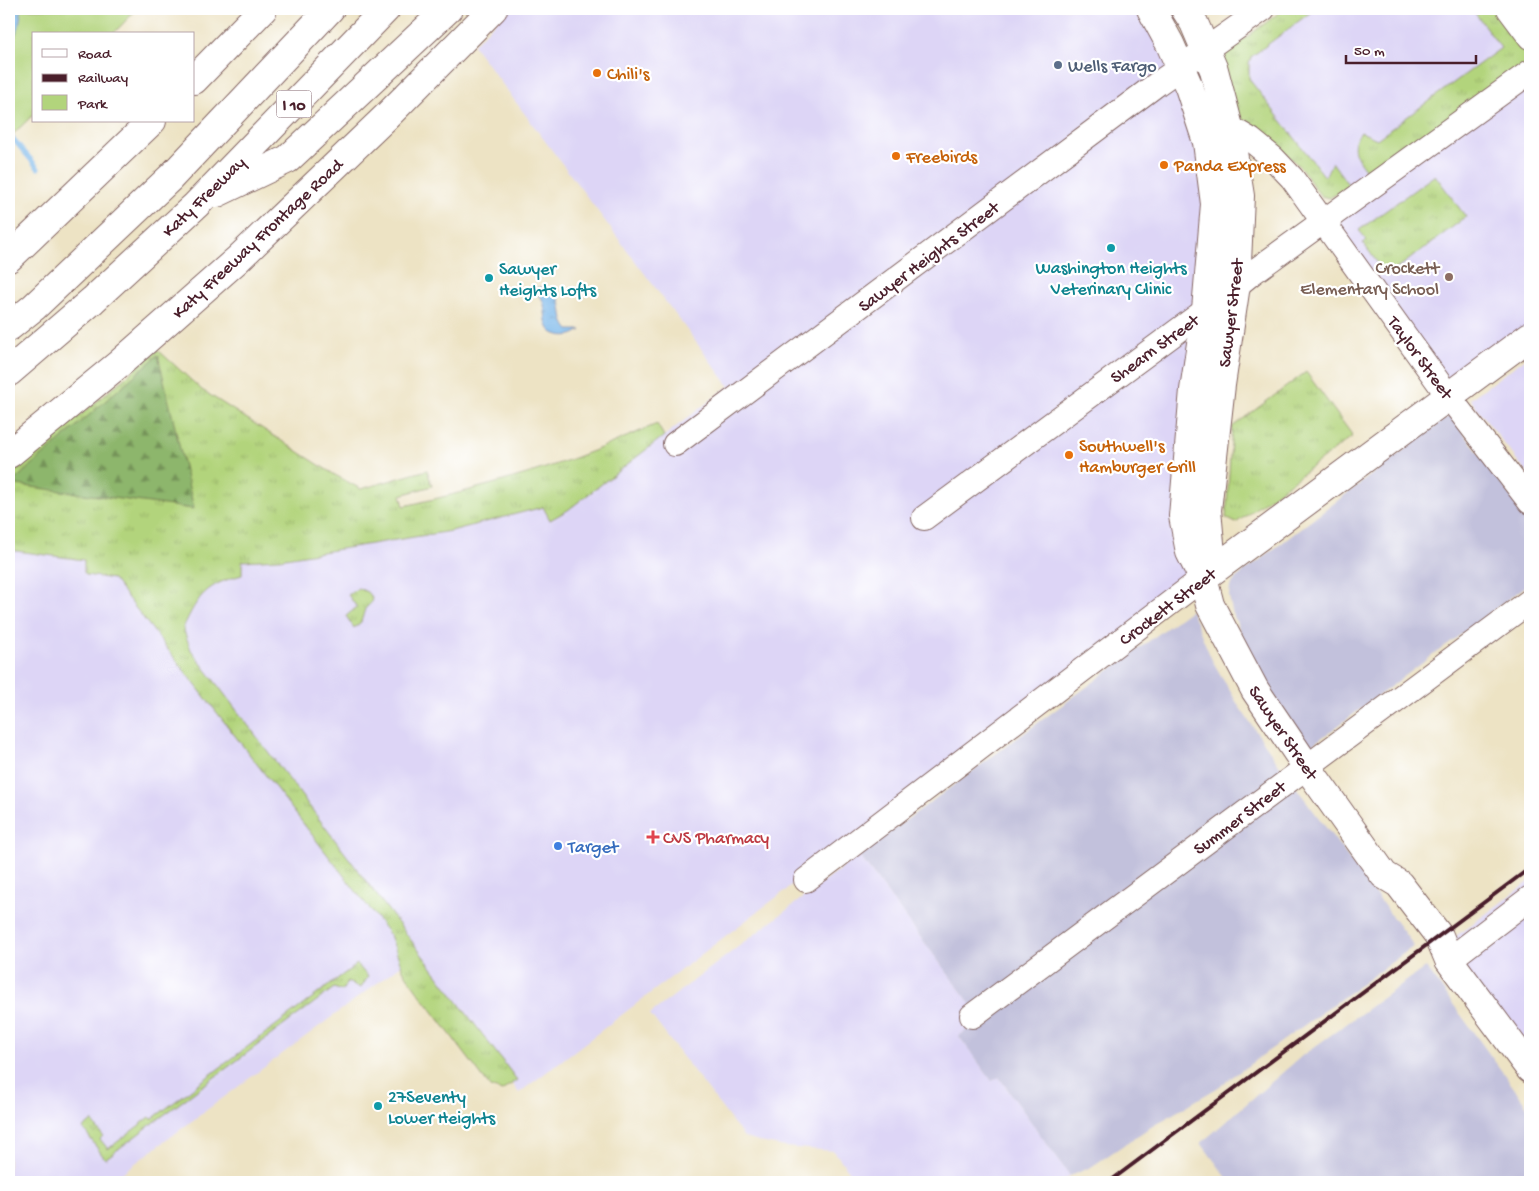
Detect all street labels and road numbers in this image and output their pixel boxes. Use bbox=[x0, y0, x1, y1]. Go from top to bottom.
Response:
road number: I 10 bbox=[276, 90, 312, 118]
street label: Katy Freeway bbox=[159, 153, 251, 243]
street label: Katy Freeway Frontage Road bbox=[169, 154, 349, 324]
street label: Sawyer Heights Street bbox=[855, 197, 1005, 318]
street label: Sawyer Street bbox=[1215, 256, 1250, 369]
street label: Shearn Street bbox=[1107, 310, 1205, 389]
street label: Taylor Street bbox=[1381, 312, 1457, 406]
street label: Crockett Street bbox=[1116, 564, 1222, 651]
street label: Sawyer Street bbox=[1243, 682, 1322, 786]
street label: Summer Street bbox=[1190, 776, 1292, 861]

